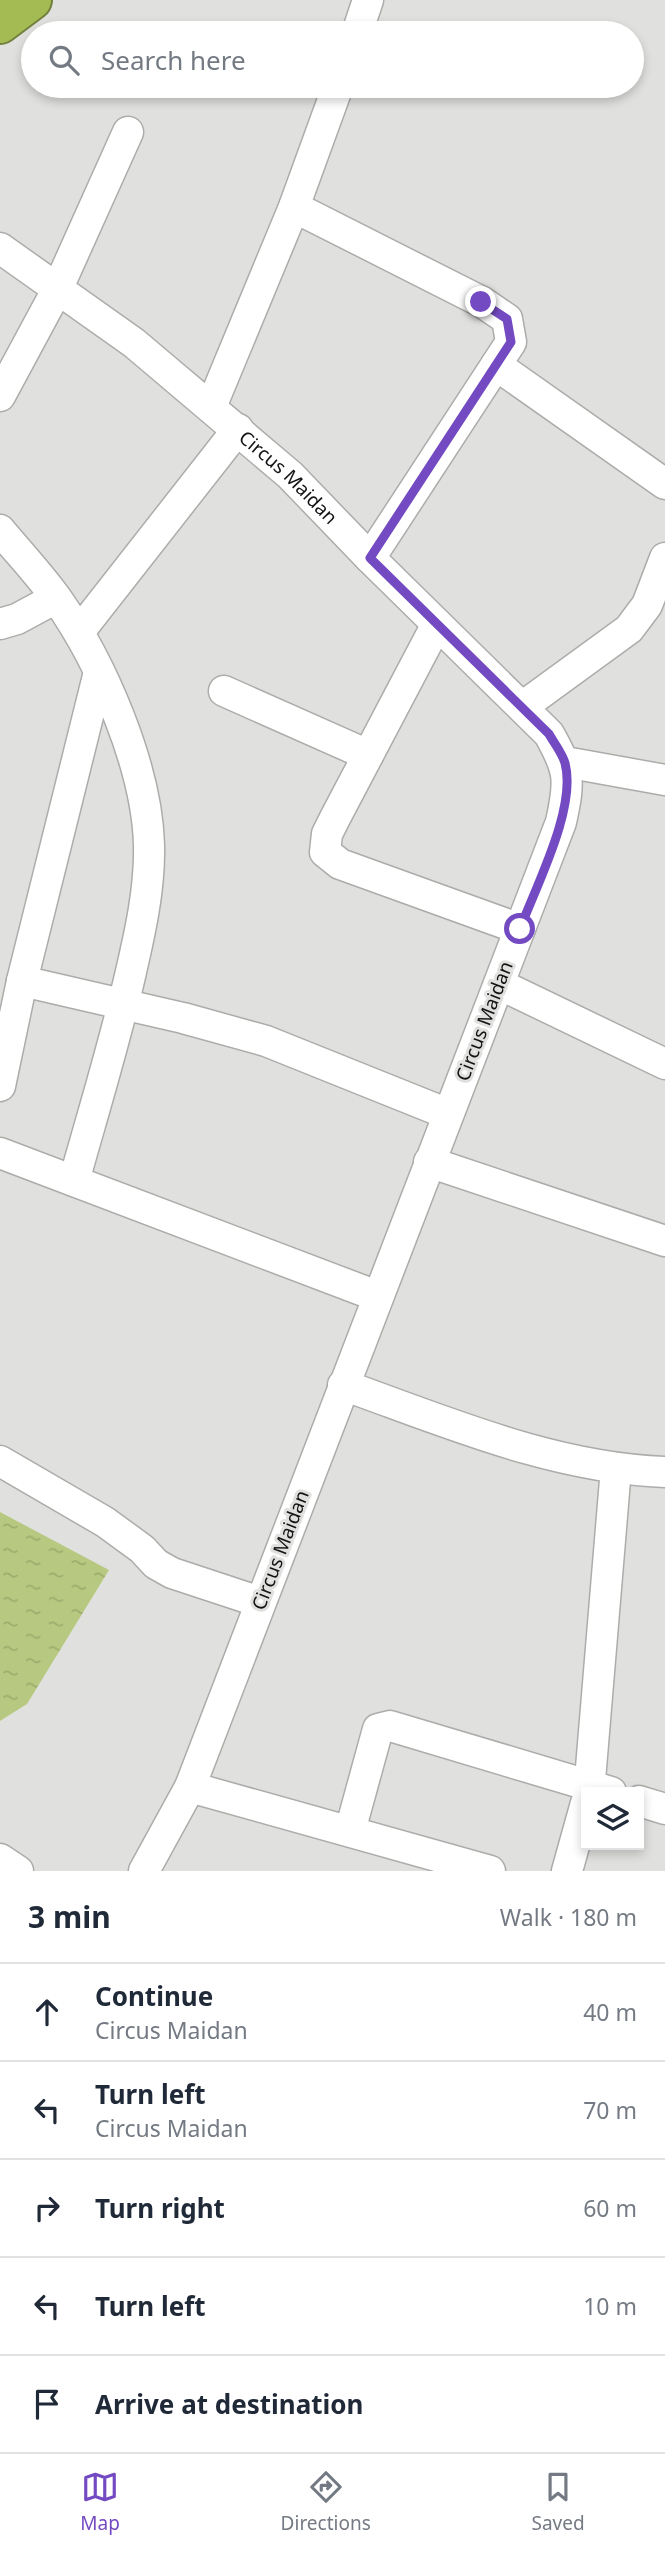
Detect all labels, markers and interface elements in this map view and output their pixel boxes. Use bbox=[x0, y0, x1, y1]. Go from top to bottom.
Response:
search box bbox=[21, 21, 644, 98]
icon: search bbox=[45, 41, 83, 79]
text: Search here bbox=[101, 42, 246, 78]
route end bbox=[465, 286, 496, 317]
street label: Circus Maidan bbox=[234, 425, 343, 530]
route start bbox=[504, 913, 535, 944]
street label: Circus Maidan bbox=[449, 957, 519, 1085]
street label: Circus Maidan bbox=[245, 1486, 315, 1614]
map controls bbox=[581, 1787, 644, 1850]
button: layers bbox=[581, 1787, 644, 1850]
text: 3 min bbox=[28, 1896, 111, 1937]
text: Walk · 180 m bbox=[500, 1901, 637, 1933]
text: Continue bbox=[95, 1978, 213, 2014]
icon: ahead bbox=[28, 1993, 66, 2031]
text: 40 m bbox=[583, 1996, 637, 2028]
text: Circus Maidan bbox=[95, 2014, 248, 2046]
text: Turn left bbox=[95, 2076, 206, 2112]
icon: left bbox=[28, 2091, 66, 2129]
text: 70 m bbox=[583, 2094, 637, 2126]
text: Circus Maidan bbox=[95, 2112, 248, 2144]
icon: right bbox=[28, 2189, 66, 2227]
text: Turn right bbox=[95, 2190, 225, 2226]
text: 60 m bbox=[583, 2192, 637, 2224]
icon: left bbox=[28, 2287, 66, 2325]
text: Turn left bbox=[95, 2288, 206, 2324]
text: 10 m bbox=[583, 2290, 637, 2322]
icon: arrive bbox=[28, 2385, 66, 2423]
text: Arrive at destination bbox=[95, 2386, 364, 2422]
tab: Map bbox=[80, 2468, 120, 2536]
tab: Directions bbox=[281, 2468, 371, 2536]
tab: Saved bbox=[531, 2468, 585, 2536]

